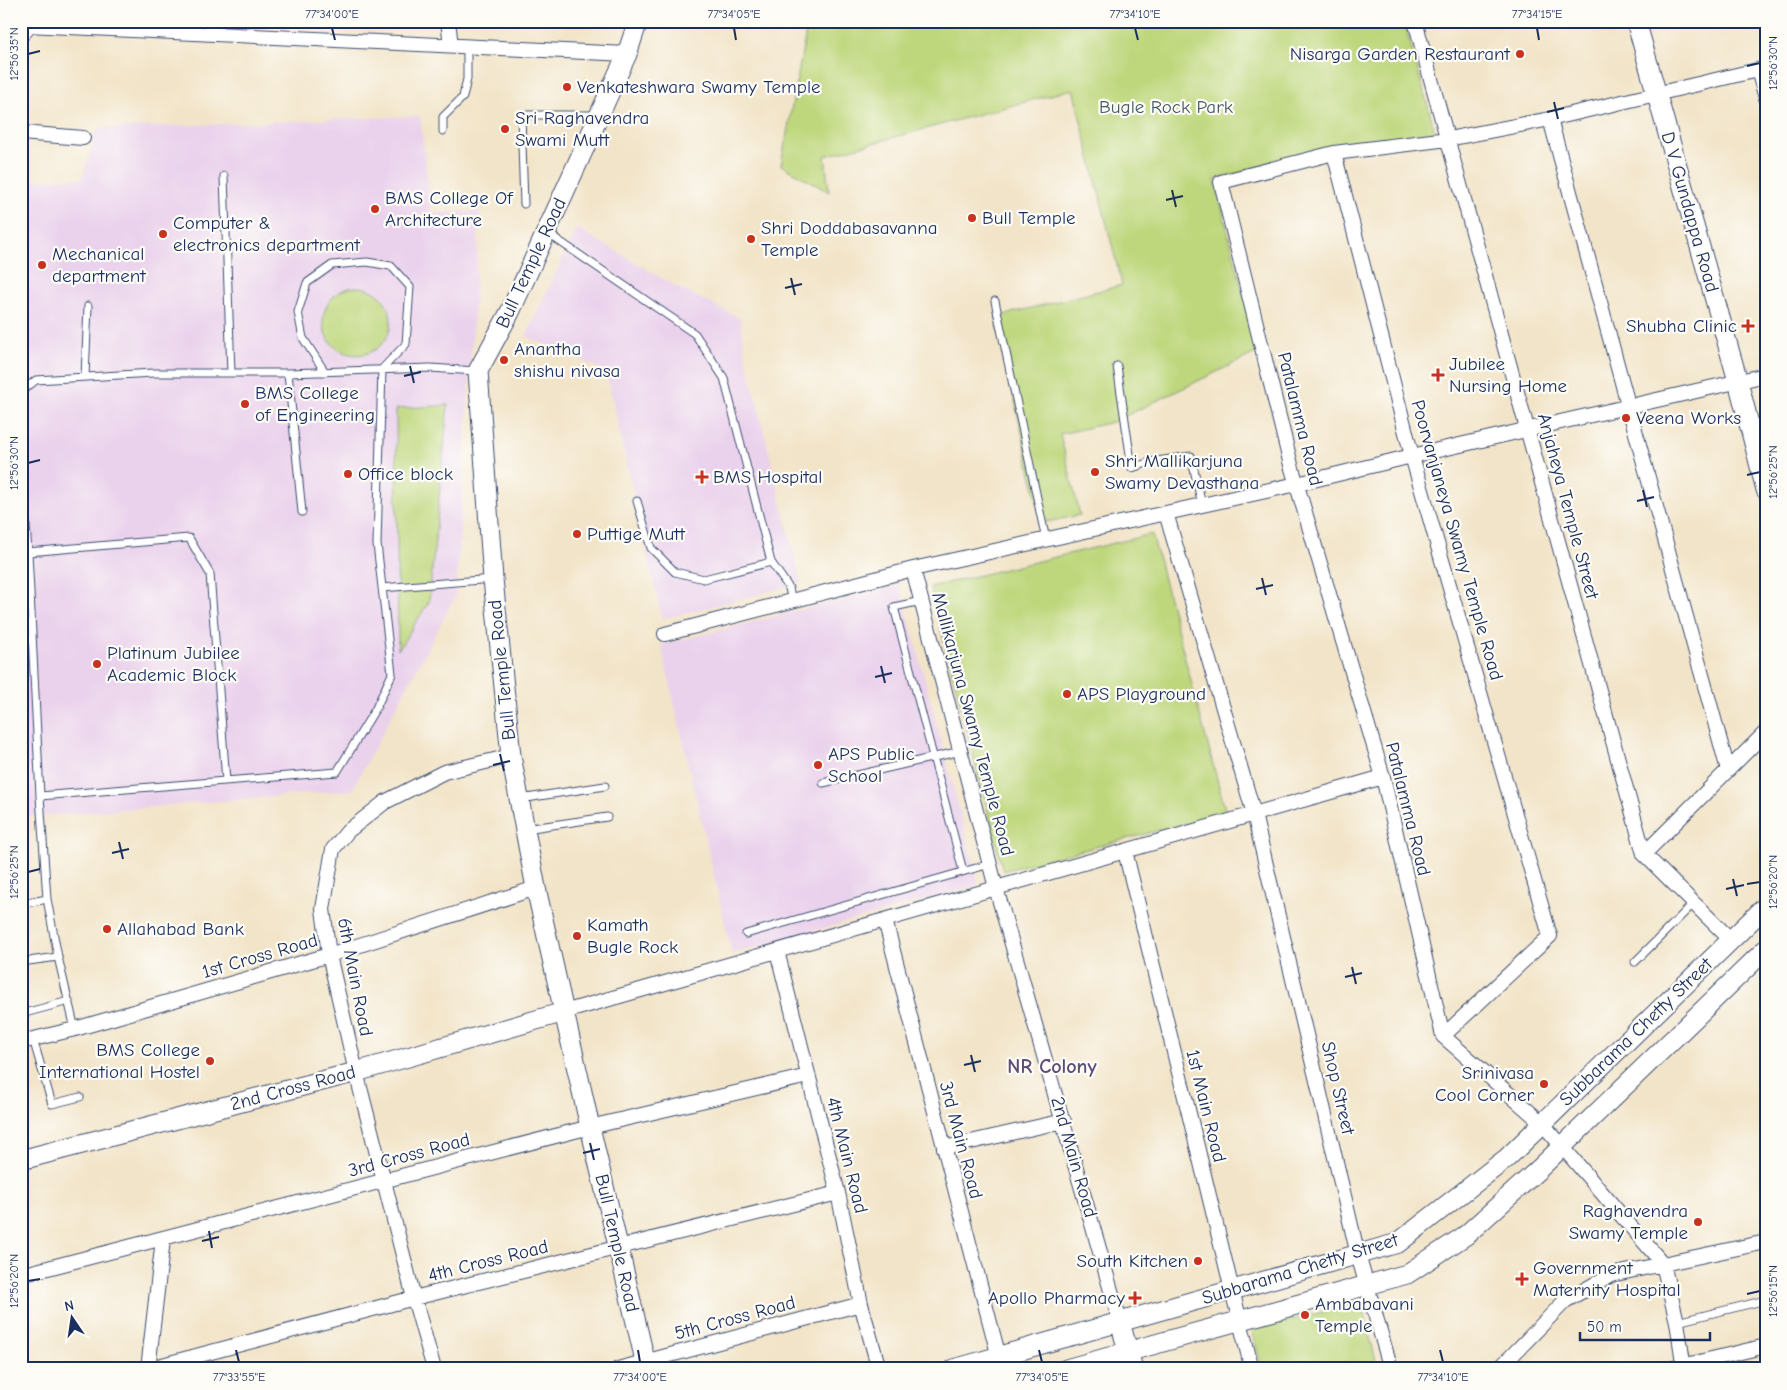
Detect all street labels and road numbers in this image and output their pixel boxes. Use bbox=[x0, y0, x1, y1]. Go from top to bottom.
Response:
street label: D V Gundappa Road bbox=[1657, 129, 1723, 295]
street label: Bull Temple Road bbox=[491, 194, 571, 332]
street label: Patalamma Road bbox=[1273, 350, 1327, 488]
street label: Poorvanjaneya Swamy Temple Road bbox=[1406, 397, 1508, 683]
street label: Anjaheya Temple Street bbox=[1533, 411, 1604, 602]
street label: Mallikarjuna Swamy Temple Road bbox=[927, 590, 1019, 858]
street label: Bull Temple Road bbox=[484, 599, 520, 741]
street label: Patalamma Road bbox=[1381, 740, 1435, 878]
street label: 6th Main Road bbox=[333, 916, 377, 1038]
street label: 1st Cross Road bbox=[200, 929, 320, 983]
street label: Subbarama Chetty Street bbox=[1555, 953, 1717, 1111]
street label: Shop Street bbox=[1317, 1039, 1360, 1137]
street label: 1st Main Road bbox=[1181, 1047, 1231, 1165]
street label: 2nd Cross Road bbox=[228, 1061, 358, 1115]
street label: 3rd Main Road bbox=[935, 1079, 987, 1201]
street label: 2nd Main Road bbox=[1046, 1094, 1102, 1220]
street label: 4th Main Road bbox=[822, 1095, 872, 1215]
street label: 3rd Cross Road bbox=[346, 1128, 472, 1182]
street label: Bull Temple Road bbox=[590, 1172, 644, 1314]
street label: Subbarama Chetty Street bbox=[1199, 1229, 1401, 1309]
street label: 4th Cross Road bbox=[426, 1235, 550, 1287]
street label: 5th Cross Road bbox=[672, 1291, 798, 1345]

